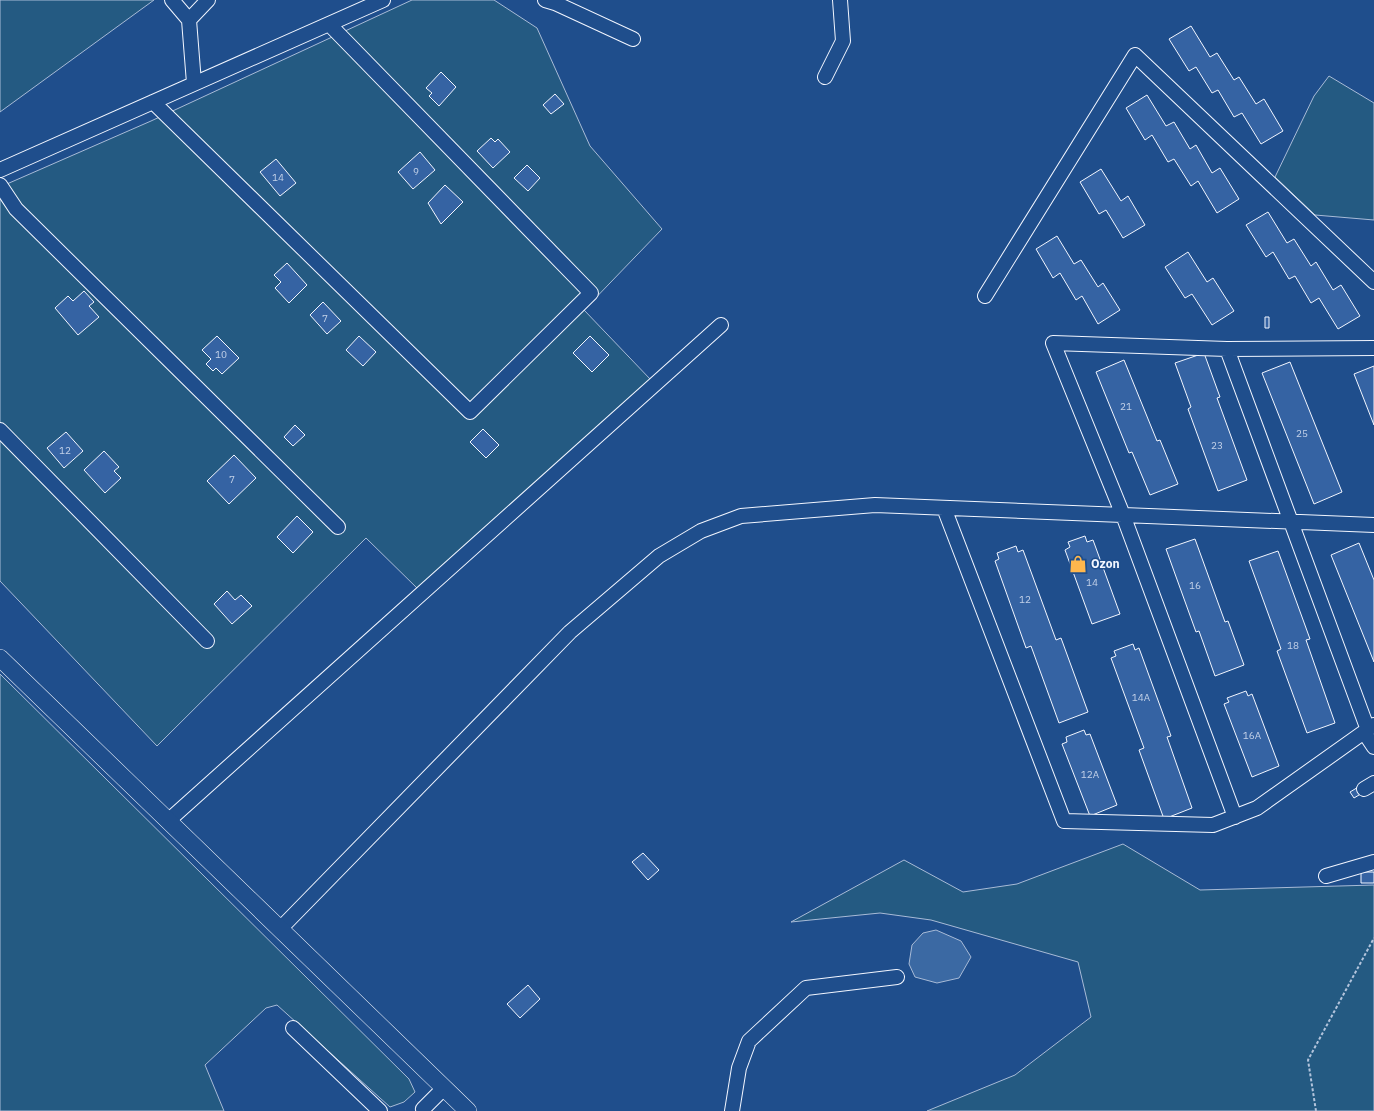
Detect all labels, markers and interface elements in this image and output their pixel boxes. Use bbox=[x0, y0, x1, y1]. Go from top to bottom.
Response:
house number: 9 bbox=[413, 165, 419, 178]
house number: 14 bbox=[272, 171, 284, 184]
house number: 7 bbox=[322, 312, 328, 325]
house number: 10 bbox=[215, 348, 227, 361]
house number: 21 bbox=[1120, 400, 1132, 413]
house number: 25 bbox=[1296, 427, 1308, 440]
house number: 23 bbox=[1211, 439, 1223, 452]
house number: 12 bbox=[59, 444, 71, 457]
house number: 7 bbox=[229, 473, 235, 486]
shop icon: Ozon bbox=[1068, 554, 1088, 574]
place label: Ozon bbox=[1091, 556, 1120, 571]
house number: 14 bbox=[1086, 576, 1098, 589]
house number: 16 bbox=[1189, 579, 1201, 592]
house number: 12 bbox=[1019, 593, 1031, 606]
house number: 18 bbox=[1287, 639, 1299, 652]
house number: 14А bbox=[1132, 691, 1151, 704]
house number: 16А bbox=[1243, 729, 1262, 742]
house number: 12А bbox=[1081, 768, 1100, 781]

